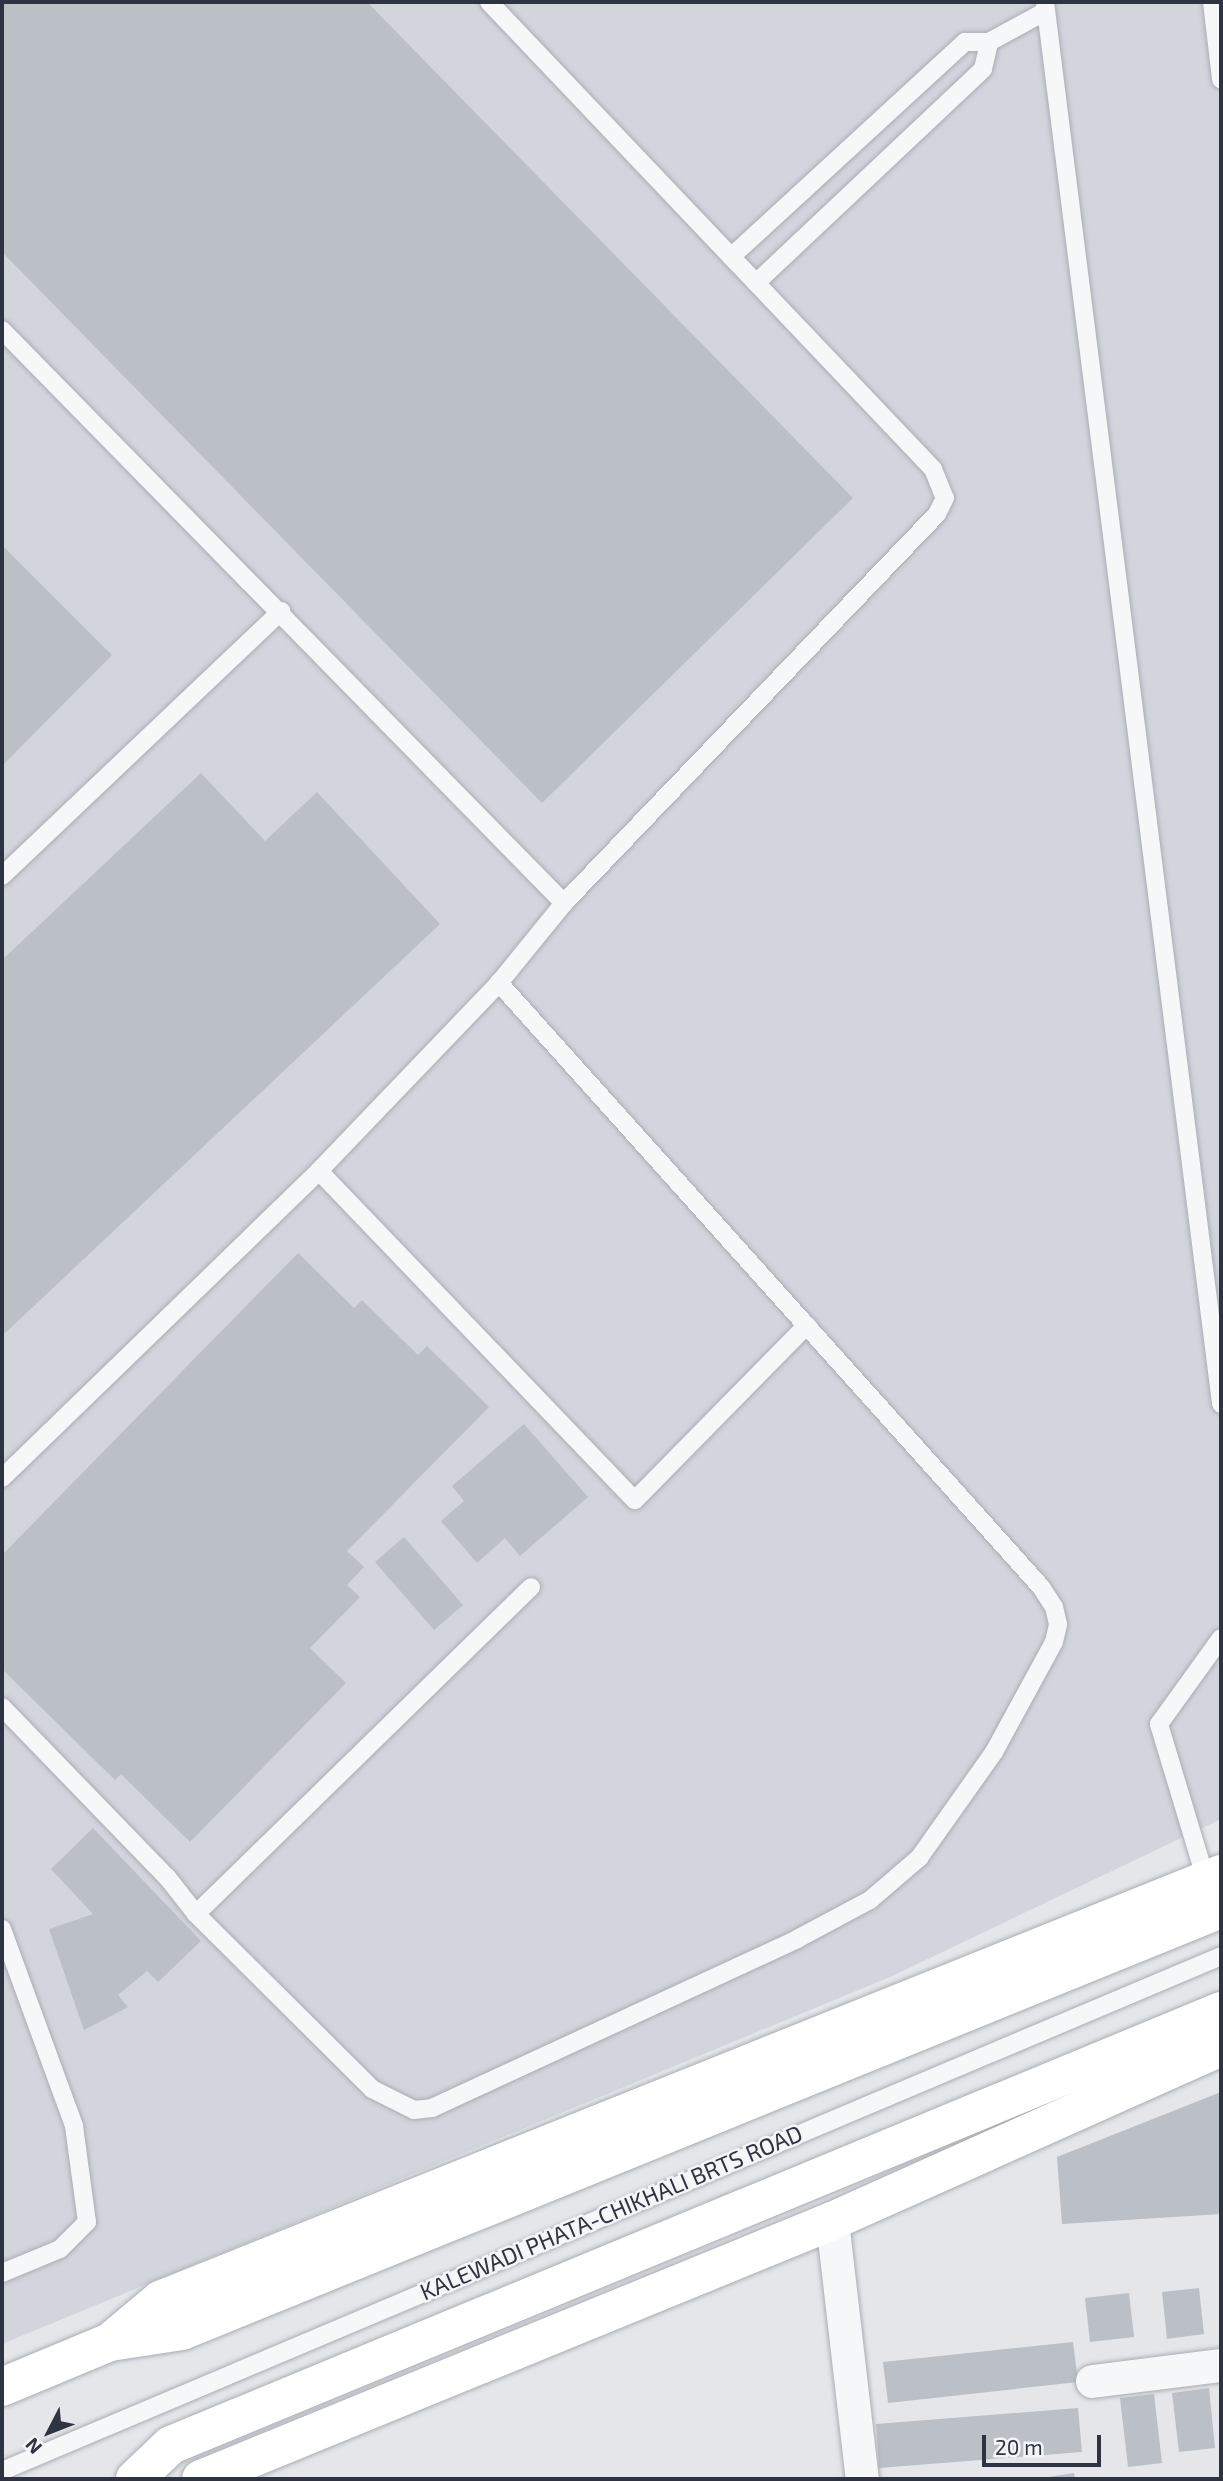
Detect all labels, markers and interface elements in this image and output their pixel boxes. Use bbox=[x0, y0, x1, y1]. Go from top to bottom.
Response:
street label: KALEWADI PHATA-CHIKHALI BRTS ROAD bbox=[416, 2119, 806, 2305]
north arrow bbox=[14, 2397, 84, 2467]
scale bar bbox=[985, 2422, 1104, 2466]
text: N bbox=[20, 2434, 46, 2459]
text: 20 m bbox=[995, 2434, 1043, 2459]

